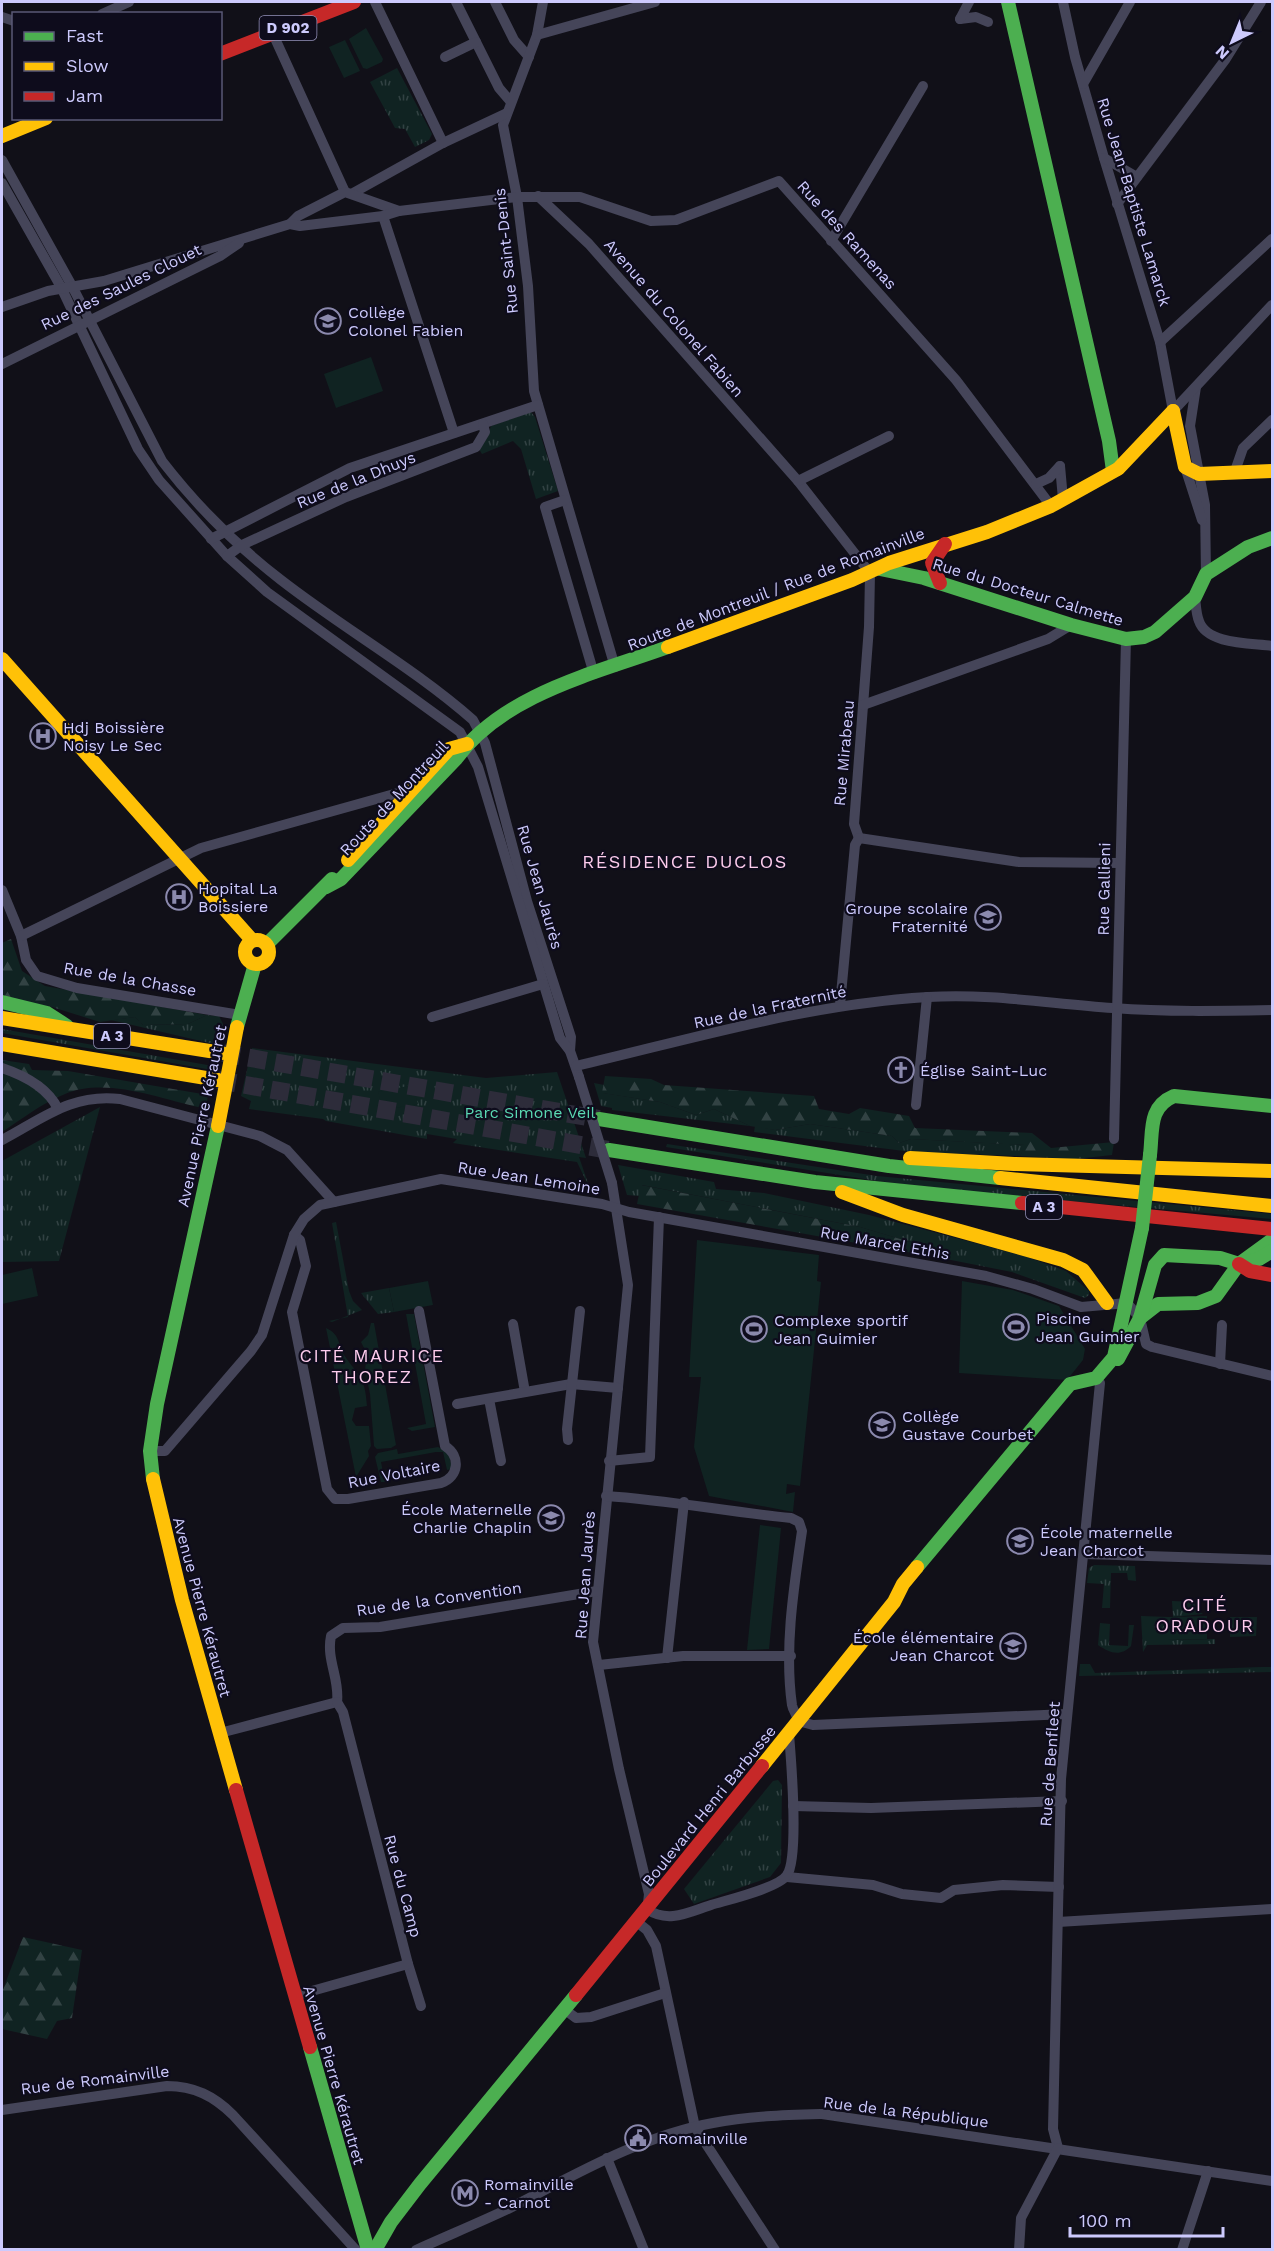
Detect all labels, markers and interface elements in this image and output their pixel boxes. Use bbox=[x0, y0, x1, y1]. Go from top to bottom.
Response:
legend bbox=[12, 12, 222, 120]
north arrow bbox=[1202, 12, 1262, 72]
road number: D 902 bbox=[260, 16, 316, 40]
text: Fast bbox=[66, 25, 104, 46]
text: N bbox=[1211, 42, 1233, 64]
text: Slow bbox=[66, 55, 109, 76]
text: Jam bbox=[66, 85, 103, 106]
street label: Rue Jean-Baptiste Lamarck bbox=[1093, 95, 1175, 309]
street label: Rue des Ramenas bbox=[793, 177, 901, 293]
street label: Rue Saint-Denis bbox=[490, 187, 522, 315]
street label: Avenue du Colonel Fabien bbox=[600, 235, 748, 401]
street label: Rue des Saules Clouet bbox=[38, 240, 205, 334]
place label: Collège Colonel Fabien bbox=[348, 303, 463, 340]
school or university icon: Collège Colonel Fabien bbox=[313, 306, 343, 336]
street label: Rue de la Dhuys bbox=[294, 447, 418, 513]
street label: Route de Montreuil / Rue de Romainville bbox=[625, 523, 927, 655]
street label: Rue du Docteur Calmette bbox=[930, 554, 1126, 630]
street label: Rue Mirabeau bbox=[830, 699, 858, 807]
place label: Hdj Boissière Noisy Le Sec bbox=[63, 718, 165, 755]
hospital icon: Hdj Boissière Noisy Le Sec bbox=[28, 721, 58, 751]
street label: Route de Montreuil bbox=[336, 737, 452, 859]
street label: Rue Jean Jaurès bbox=[513, 823, 567, 951]
street label: Rue Gallieni bbox=[1094, 842, 1114, 936]
district label: RÉSIDENCE DUCLOS bbox=[582, 851, 788, 872]
place label: Hopital La Boissiere bbox=[198, 879, 278, 916]
hospital icon: Hopital La Boissiere bbox=[164, 882, 194, 912]
place label: Groupe scolaire Fraternité bbox=[845, 899, 968, 936]
school or university icon: Groupe scolaire Fraternité bbox=[973, 902, 1003, 932]
street label: Rue de la Chasse bbox=[62, 958, 198, 1000]
street label: Rue de la Fraternité bbox=[692, 982, 848, 1032]
street label: Avenue Pierre Kérautret bbox=[173, 1023, 231, 1209]
road number: A 3 bbox=[94, 1024, 130, 1048]
church icon: Église Saint-Luc bbox=[886, 1055, 916, 1085]
place label: Église Saint-Luc bbox=[920, 1061, 1047, 1080]
park label: Parc Simone Veil bbox=[465, 1103, 596, 1122]
street label: Rue Jean Lemoine bbox=[456, 1157, 602, 1199]
road number: A 3 bbox=[1026, 1195, 1062, 1219]
street label: Rue Marcel Ethis bbox=[819, 1222, 951, 1264]
place label: Piscine Jean Guimier bbox=[1036, 1309, 1140, 1346]
place label: Complexe sportif Jean Guimier bbox=[774, 1311, 909, 1348]
sports icon: Piscine Jean Guimier bbox=[1001, 1312, 1031, 1342]
sports icon: Complexe sportif Jean Guimier bbox=[739, 1314, 769, 1344]
district label: CITÉ MAURICE THOREZ bbox=[300, 1345, 444, 1387]
place label: Collège Gustave Courbet bbox=[902, 1407, 1033, 1444]
school or university icon: Collège Gustave Courbet bbox=[867, 1410, 897, 1440]
street label: Rue Voltaire bbox=[346, 1456, 442, 1492]
place label: École Maternelle Charlie Chaplin bbox=[401, 1500, 532, 1537]
school or university icon: École Maternelle Charlie Chaplin bbox=[536, 1503, 566, 1533]
street label: Rue Jean Jaurès bbox=[571, 1510, 599, 1640]
street label: Avenue Pierre Kérautret bbox=[169, 1515, 235, 1699]
place label: École maternelle Jean Charcot bbox=[1040, 1523, 1173, 1560]
school or university icon: École maternelle Jean Charcot bbox=[1005, 1526, 1035, 1556]
street label: Rue de la Convention bbox=[355, 1578, 523, 1620]
district label: CITÉ ORADOUR bbox=[1156, 1594, 1254, 1636]
place label: École élémentaire Jean Charcot bbox=[853, 1628, 994, 1665]
school or university icon: École élémentaire Jean Charcot bbox=[998, 1631, 1028, 1661]
street label: Rue de Benfleet bbox=[1036, 1701, 1064, 1827]
street label: Boulevard Henri Barbusse bbox=[638, 1722, 780, 1890]
street label: Rue du Camp bbox=[380, 1832, 426, 1940]
street label: Avenue Pierre Kérautret bbox=[299, 1983, 369, 2167]
street label: Rue de Romainville bbox=[20, 2061, 170, 2099]
street label: Rue de la République bbox=[822, 2092, 990, 2132]
public building icon: Romainville bbox=[623, 2123, 653, 2153]
place label: Romainville bbox=[658, 2129, 748, 2148]
place label: Romainville - Carnot bbox=[484, 2175, 574, 2212]
metro station icon: Romainville - Carnot bbox=[450, 2178, 480, 2208]
scale bar bbox=[1070, 2200, 1223, 2238]
text: 100 m bbox=[1079, 2210, 1132, 2231]

